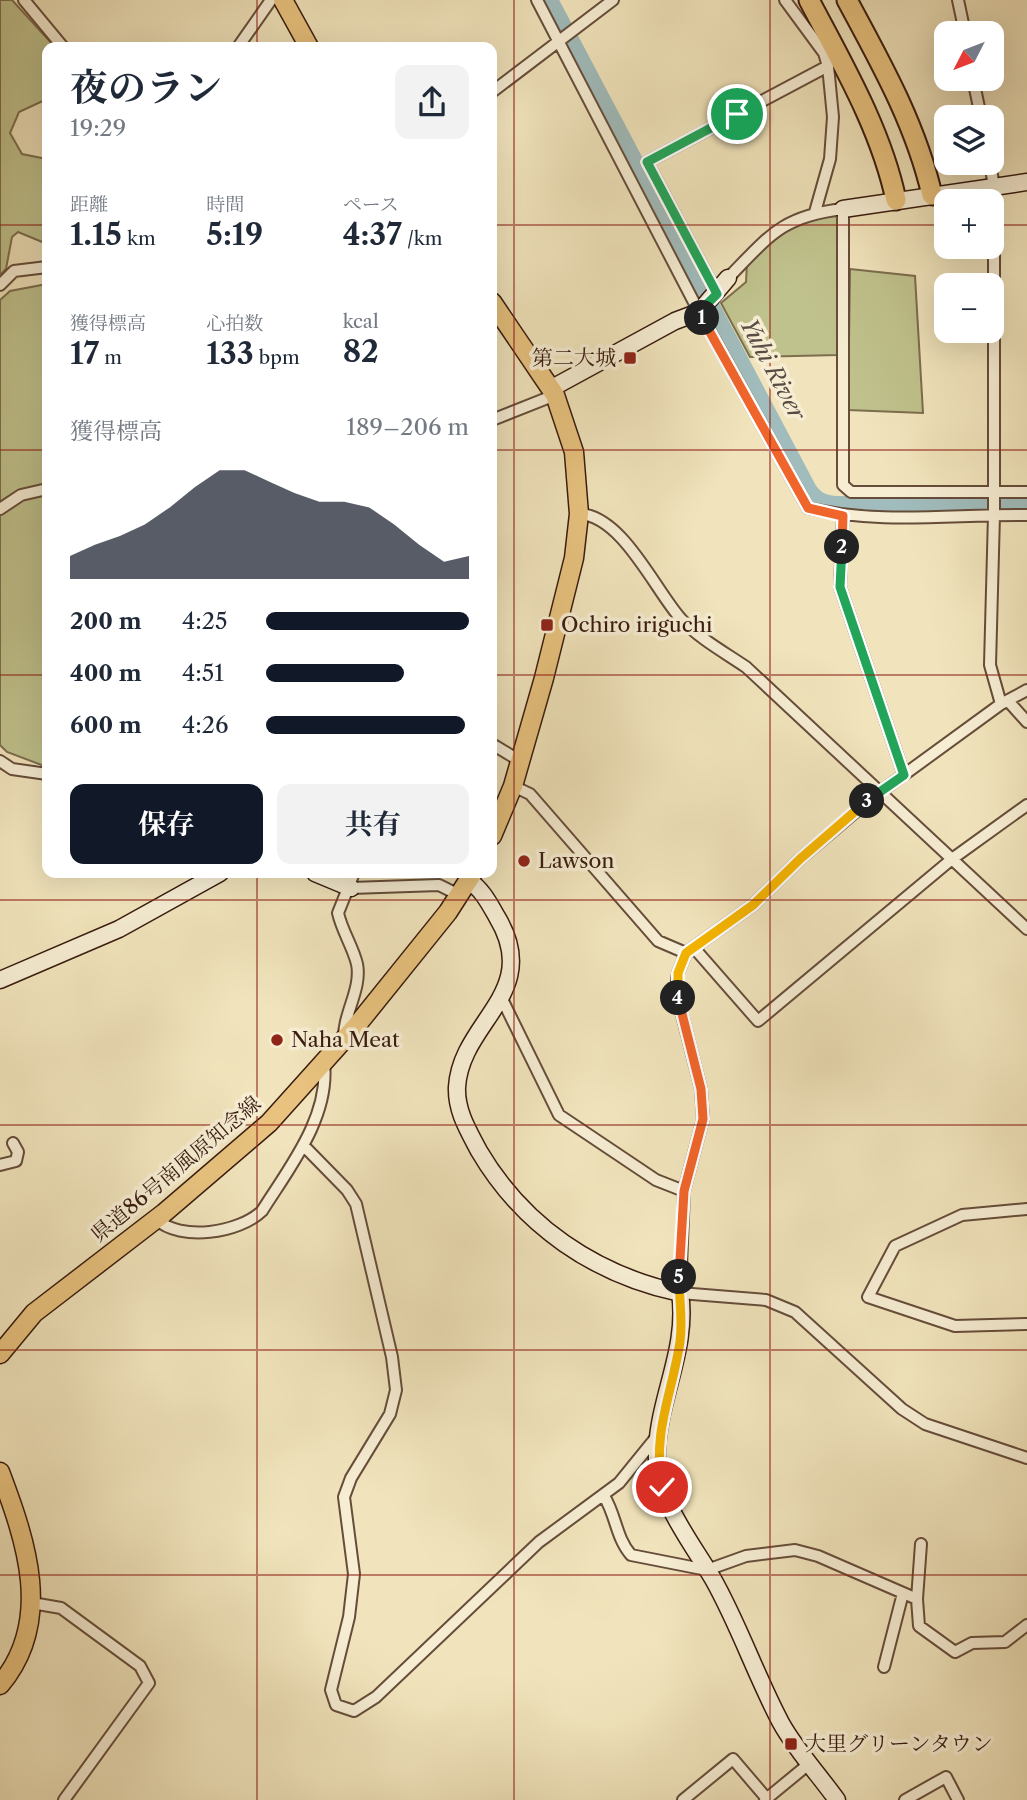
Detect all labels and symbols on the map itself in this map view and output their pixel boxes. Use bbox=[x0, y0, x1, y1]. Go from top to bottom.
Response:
north arrow bbox=[934, 21, 1004, 91]
pin bbox=[707, 84, 767, 144]
pin: 1 bbox=[684, 300, 720, 336]
water label: Yuhi River bbox=[734, 313, 812, 426]
place label: 第二大城 bbox=[532, 345, 616, 370]
marker: 第二大城 bbox=[622, 350, 638, 366]
pin: 2 bbox=[824, 530, 860, 564]
place label: Ochiro iriguchi bbox=[561, 612, 712, 637]
marker: Ochiro iriguchi bbox=[539, 617, 555, 633]
pin: 3 bbox=[850, 784, 884, 818]
place label: Lawson bbox=[538, 848, 614, 873]
marker: Lawson bbox=[516, 853, 532, 869]
pin: 4 bbox=[660, 981, 696, 1016]
place label: Naha Meat bbox=[291, 1027, 400, 1052]
marker: Naha Meat bbox=[269, 1032, 285, 1048]
street label: 県道86号南風原知念線 bbox=[86, 1090, 266, 1247]
pin: 5 bbox=[662, 1260, 696, 1294]
pin bbox=[632, 1457, 692, 1517]
place label: 大里グリーンタウン bbox=[805, 1731, 993, 1756]
marker: 大里グリーンタウン bbox=[783, 1736, 799, 1752]

